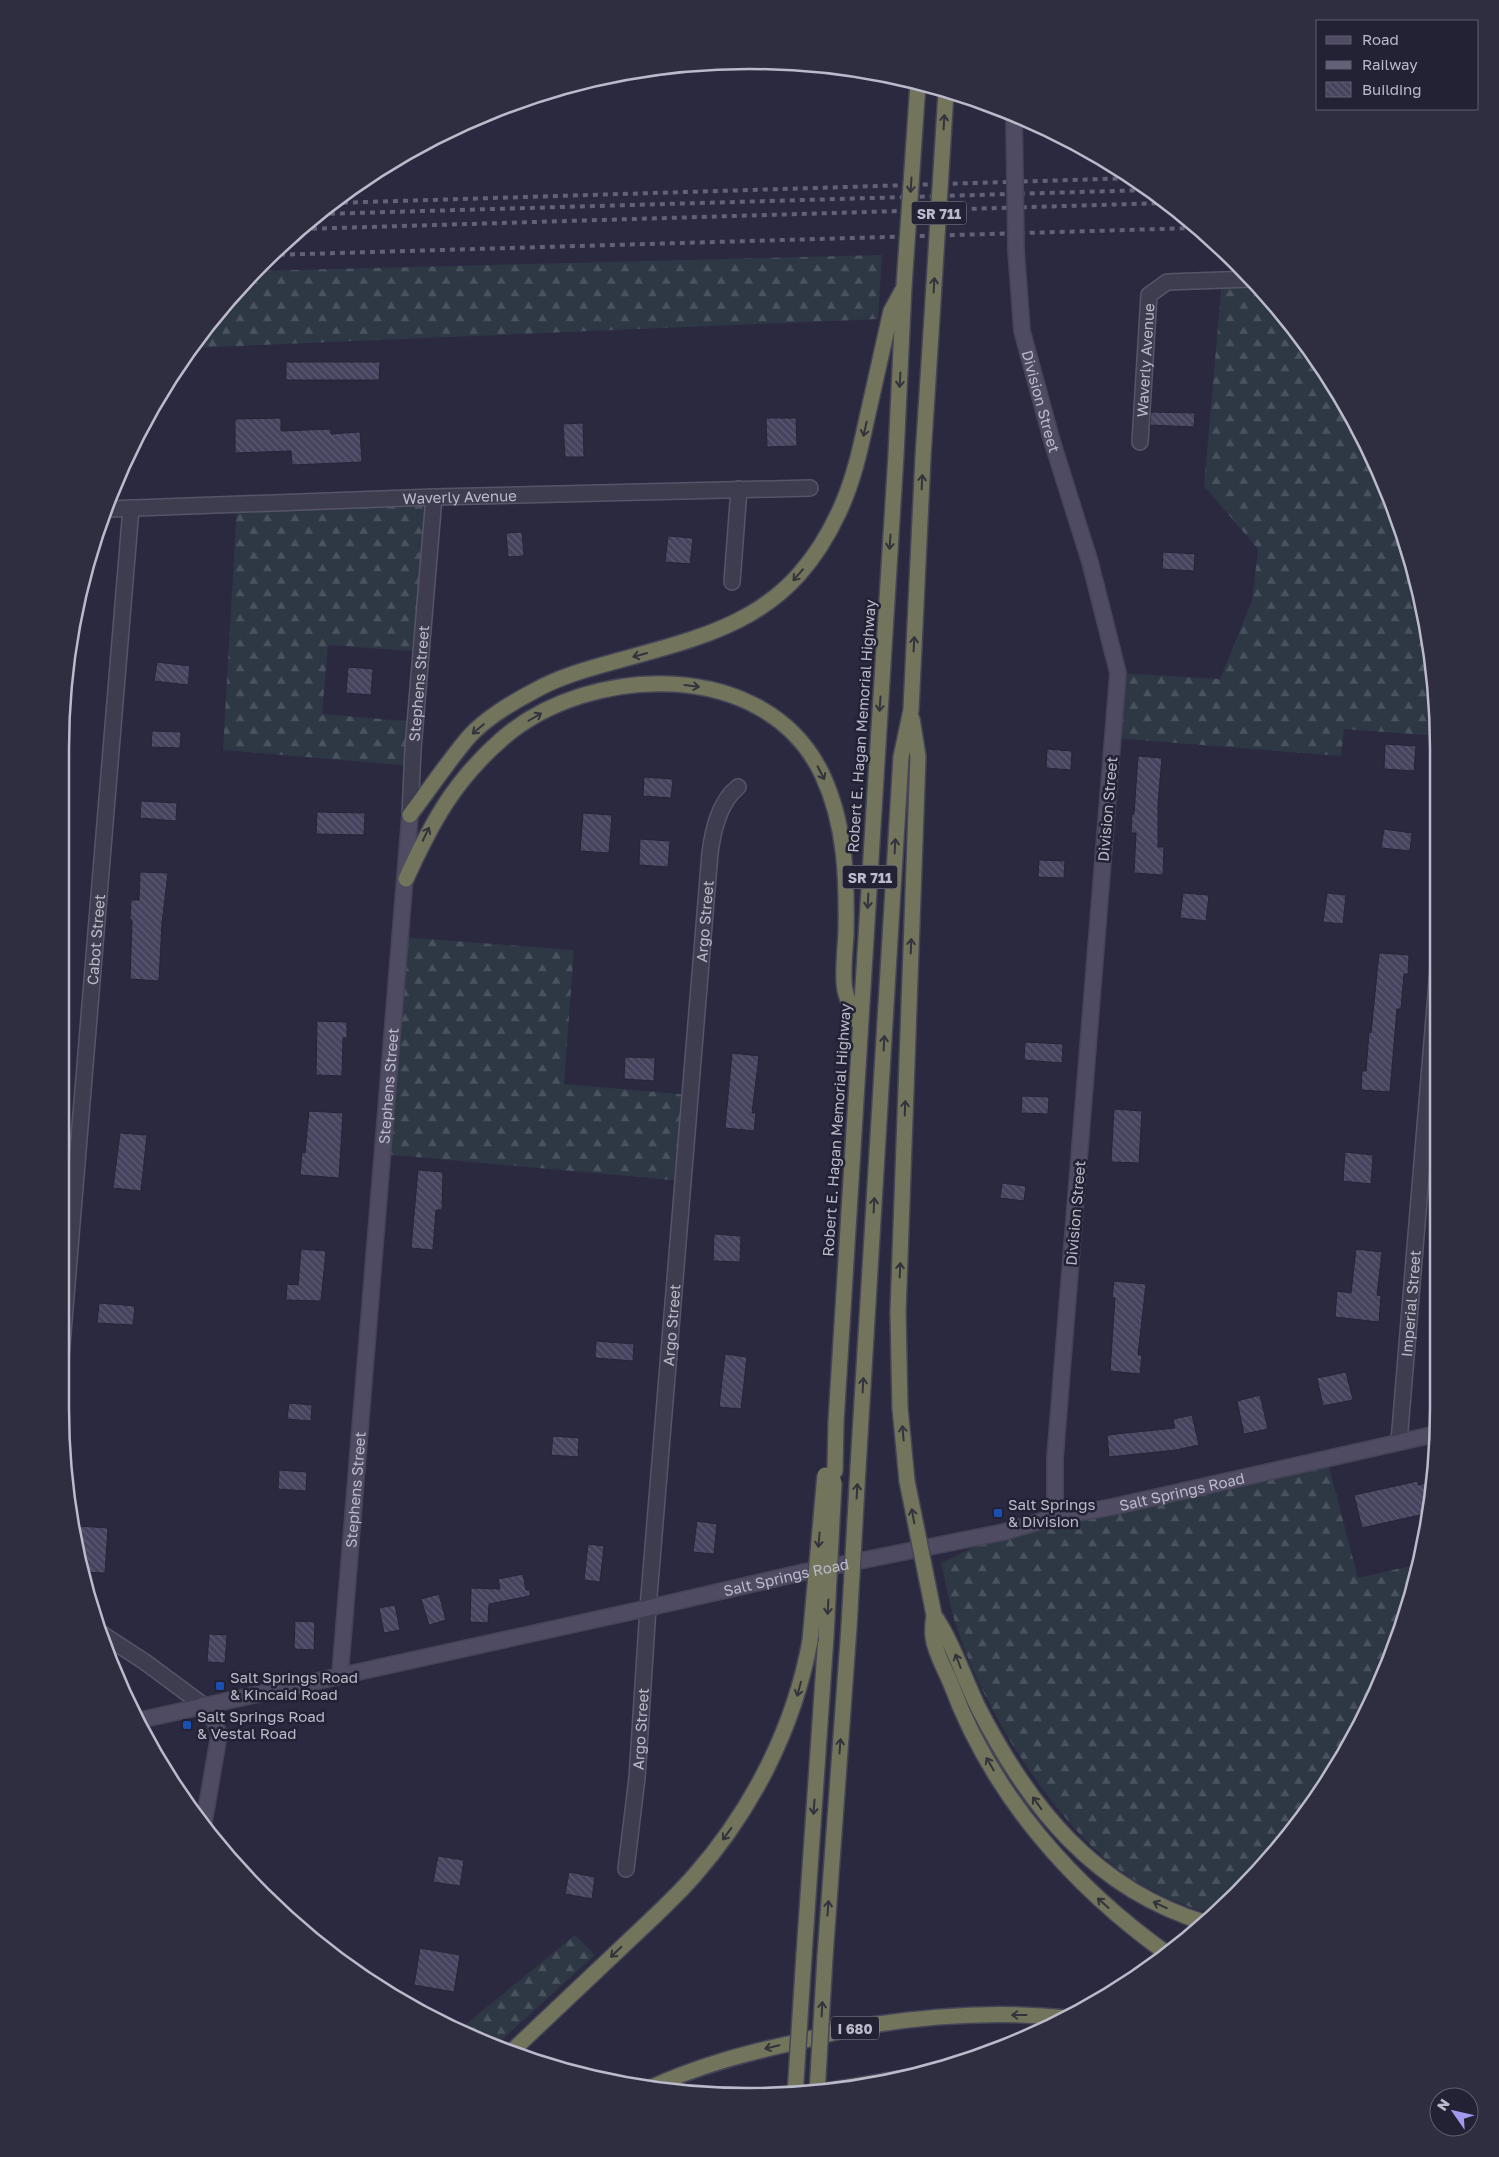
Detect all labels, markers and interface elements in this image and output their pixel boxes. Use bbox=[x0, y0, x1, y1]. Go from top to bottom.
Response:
legend bbox=[1316, 20, 1479, 110]
text: Road bbox=[1362, 30, 1399, 48]
text: Railway bbox=[1362, 55, 1418, 73]
text: Building bbox=[1362, 80, 1422, 98]
one-way arrow bbox=[940, 115, 949, 131]
one-way arrow bbox=[907, 176, 916, 192]
road number: SR 711 bbox=[912, 202, 966, 224]
one-way arrow bbox=[930, 277, 939, 293]
street label: Waverly Avenue bbox=[1133, 302, 1158, 418]
street label: Division Street bbox=[1019, 348, 1064, 455]
one-way arrow bbox=[895, 371, 905, 387]
one-way arrow bbox=[860, 421, 869, 437]
one-way arrow bbox=[917, 474, 926, 490]
street label: Waverly Avenue bbox=[402, 486, 517, 507]
one-way arrow bbox=[886, 534, 895, 550]
one-way arrow bbox=[792, 569, 804, 582]
street label: Robert E. Hagan Memorial Highway bbox=[843, 598, 879, 853]
street label: Stephens Street bbox=[405, 624, 432, 742]
one-way arrow bbox=[910, 636, 919, 652]
one-way arrow bbox=[632, 650, 648, 660]
one-way arrow bbox=[683, 681, 699, 691]
one-way arrow bbox=[876, 696, 885, 712]
one-way arrow bbox=[527, 711, 542, 721]
one-way arrow bbox=[472, 723, 485, 735]
street label: Division Street bbox=[1093, 756, 1121, 862]
one-way arrow bbox=[817, 765, 826, 780]
one-way arrow bbox=[422, 827, 432, 842]
one-way arrow bbox=[891, 838, 900, 854]
road number: SR 711 bbox=[842, 866, 898, 889]
street label: Argo Street bbox=[692, 880, 717, 963]
street label: Cabot Street bbox=[83, 893, 108, 986]
one-way arrow bbox=[864, 893, 873, 909]
one-way arrow bbox=[907, 938, 916, 954]
street label: Robert E. Hagan Memorial Highway bbox=[818, 1002, 854, 1257]
street label: Stephens Street bbox=[374, 1027, 402, 1145]
one-way arrow bbox=[879, 1035, 888, 1051]
one-way arrow bbox=[901, 1100, 910, 1116]
street label: Division Street bbox=[1061, 1160, 1089, 1266]
one-way arrow bbox=[870, 1197, 879, 1213]
street label: Imperial Street bbox=[1397, 1249, 1424, 1358]
one-way arrow bbox=[895, 1263, 904, 1279]
street label: Argo Street bbox=[659, 1283, 684, 1367]
one-way arrow bbox=[859, 1377, 868, 1393]
one-way arrow bbox=[898, 1425, 908, 1441]
street label: Stephens Street bbox=[341, 1431, 369, 1548]
street label: Salt Springs Road bbox=[1117, 1468, 1246, 1514]
one-way arrow bbox=[853, 1483, 862, 1499]
place label: Salt Springs & Division bbox=[1008, 1495, 1095, 1530]
marker: Salt Springs & Division bbox=[992, 1507, 1004, 1519]
one-way arrow bbox=[908, 1508, 918, 1524]
one-way arrow bbox=[814, 1532, 824, 1548]
street label: Salt Springs Road bbox=[722, 1554, 851, 1599]
one-way arrow bbox=[823, 1599, 832, 1615]
one-way arrow bbox=[952, 1654, 962, 1669]
place label: Salt Springs Road & Kincaid Road bbox=[230, 1668, 358, 1703]
marker: Salt Springs Road & Kincaid Road bbox=[214, 1680, 226, 1692]
one-way arrow bbox=[794, 1680, 803, 1696]
street label: Argo Street bbox=[629, 1687, 652, 1770]
place label: Salt Springs Road & Vestal Road bbox=[197, 1707, 325, 1742]
marker: Salt Springs Road & Vestal Road bbox=[181, 1719, 193, 1731]
one-way arrow bbox=[836, 1738, 845, 1754]
one-way arrow bbox=[984, 1757, 994, 1771]
one-way arrow bbox=[1031, 1797, 1042, 1810]
one-way arrow bbox=[809, 1798, 819, 1814]
one-way arrow bbox=[722, 1827, 732, 1841]
one-way arrow bbox=[1097, 1897, 1110, 1909]
one-way arrow bbox=[824, 1900, 833, 1916]
one-way arrow bbox=[1153, 1900, 1168, 1910]
one-way arrow bbox=[610, 1946, 623, 1958]
one-way arrow bbox=[817, 2001, 826, 2017]
one-way arrow bbox=[1011, 2010, 1027, 2019]
road number: I 680 bbox=[831, 2016, 879, 2040]
one-way arrow bbox=[765, 2043, 781, 2052]
north arrow bbox=[1429, 2087, 1479, 2137]
text: N bbox=[1433, 2095, 1453, 2114]

